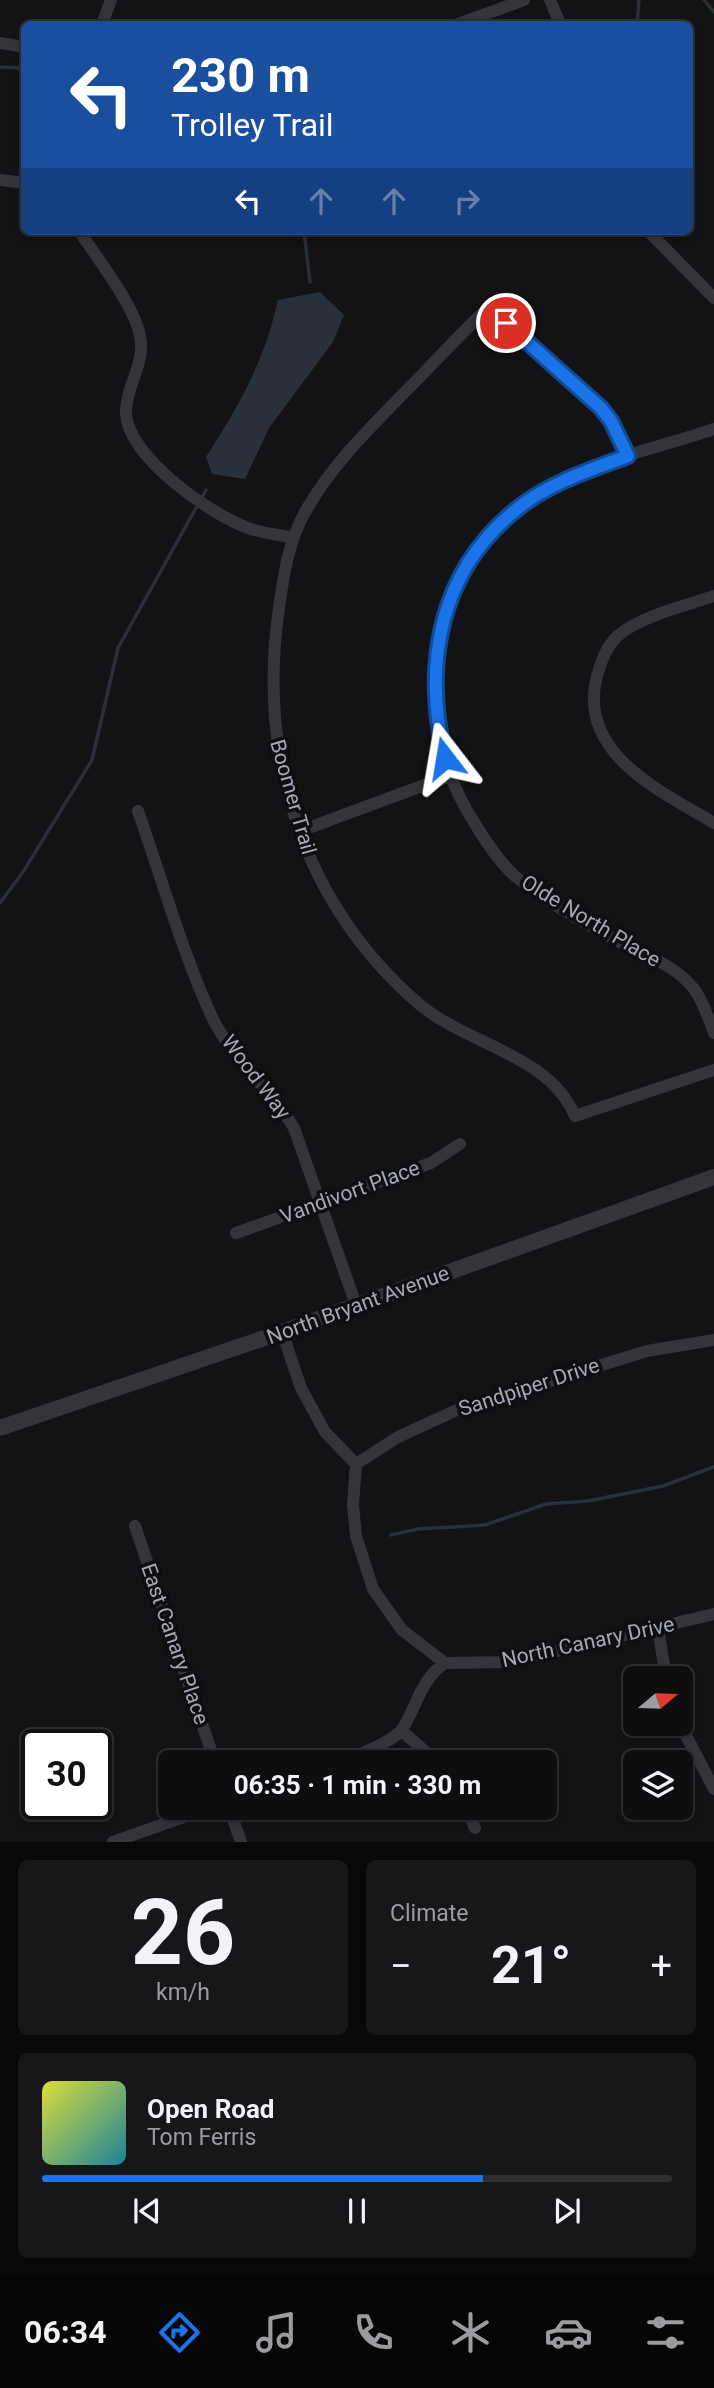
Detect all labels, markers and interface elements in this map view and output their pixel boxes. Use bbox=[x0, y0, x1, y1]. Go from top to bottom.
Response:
text: 230 m bbox=[171, 47, 310, 104]
icon: left bbox=[56, 49, 147, 140]
text: Trolley Trail bbox=[171, 106, 334, 144]
icon: left bbox=[229, 182, 267, 220]
icon: ahead bbox=[302, 182, 340, 220]
icon: ahead bbox=[375, 182, 413, 220]
icon: right bbox=[448, 182, 486, 220]
pin bbox=[476, 293, 536, 353]
icon: arrive bbox=[487, 304, 525, 342]
position arrow bbox=[408, 721, 482, 795]
street label: Boomer Trail bbox=[265, 737, 321, 857]
street label: Olde North Place bbox=[517, 870, 665, 972]
street label: Wood Way bbox=[217, 1030, 295, 1124]
street label: Vandivort Place bbox=[277, 1156, 423, 1228]
street label: North Bryant Avenue bbox=[264, 1261, 452, 1349]
street label: Sandpiper Drive bbox=[456, 1353, 602, 1421]
street label: East Canary Place bbox=[136, 1560, 214, 1728]
street label: North Canary Drive bbox=[499, 1612, 677, 1672]
north arrow bbox=[623, 1666, 693, 1736]
map controls bbox=[623, 1666, 693, 1820]
speed limit sign: 30 bbox=[21, 1729, 112, 1820]
button: layers bbox=[623, 1750, 693, 1820]
text: 06:35 · 1 min · 330 m bbox=[234, 1770, 481, 1800]
text: 26 bbox=[131, 1880, 235, 1986]
text: Climate bbox=[390, 1900, 469, 1927]
text: 21° bbox=[491, 1935, 571, 1996]
text: − bbox=[390, 1944, 412, 1988]
text: + bbox=[650, 1944, 672, 1988]
text: km/h bbox=[156, 1979, 210, 2006]
text: Open Road bbox=[147, 2094, 275, 2124]
text: Tom Ferris bbox=[147, 2124, 256, 2151]
icon: previous bbox=[128, 2192, 166, 2230]
icon: pause bbox=[338, 2192, 376, 2230]
icon: next bbox=[548, 2192, 586, 2230]
icon: directions bbox=[155, 2308, 204, 2357]
icon: music bbox=[252, 2308, 301, 2357]
icon: phone bbox=[349, 2308, 398, 2357]
icon: climate bbox=[446, 2308, 495, 2357]
icon: car bbox=[544, 2308, 593, 2357]
icon: filters bbox=[641, 2308, 690, 2357]
text: 06:34 bbox=[24, 2313, 107, 2351]

